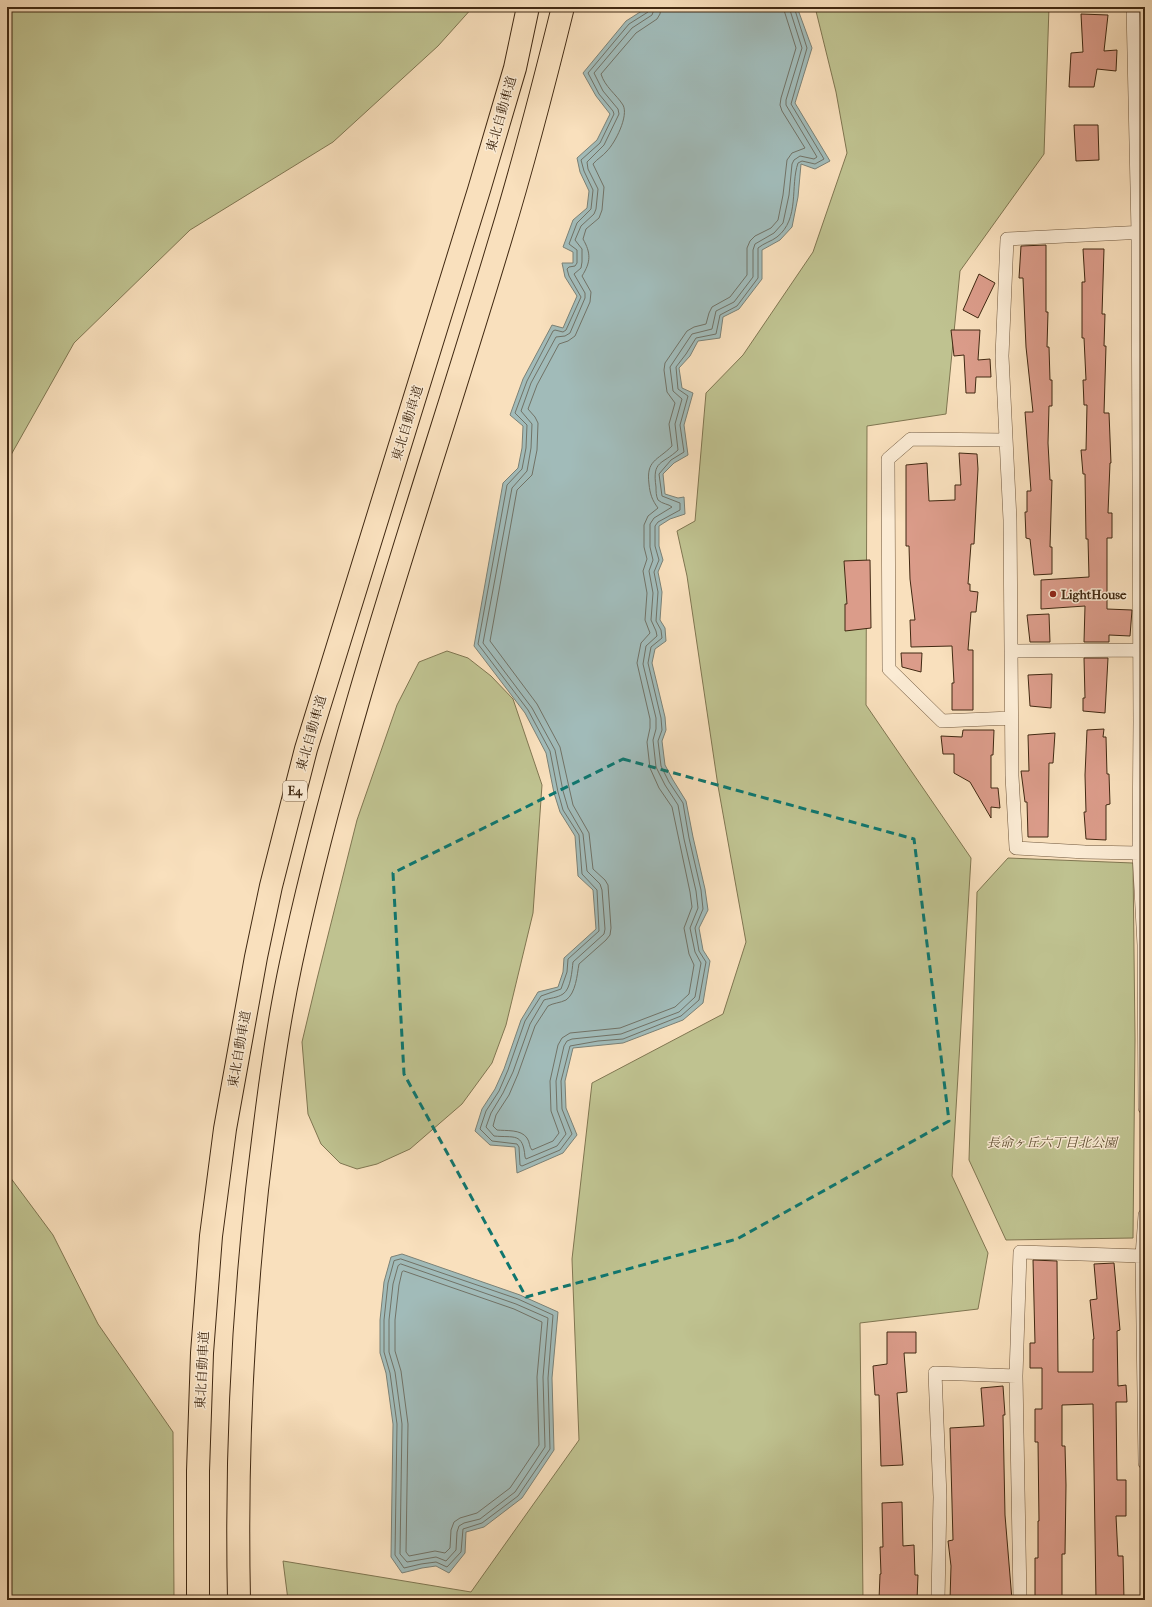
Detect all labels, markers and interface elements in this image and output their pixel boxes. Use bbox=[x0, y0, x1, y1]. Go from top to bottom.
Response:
street label: 東北自動車道 bbox=[483, 74, 519, 154]
street label: 東北自動車道 bbox=[388, 384, 426, 462]
place label: LightHouse bbox=[1061, 587, 1127, 603]
marker: LightHouse bbox=[1048, 589, 1058, 599]
street label: 東北自動車道 bbox=[293, 693, 329, 773]
road number: E4 bbox=[283, 781, 307, 801]
street label: 東北自動車道 bbox=[225, 1009, 253, 1089]
park label: 長命ヶ丘六丁目北公園 bbox=[987, 1135, 1119, 1150]
street label: 東北自動車道 bbox=[192, 1331, 212, 1409]

